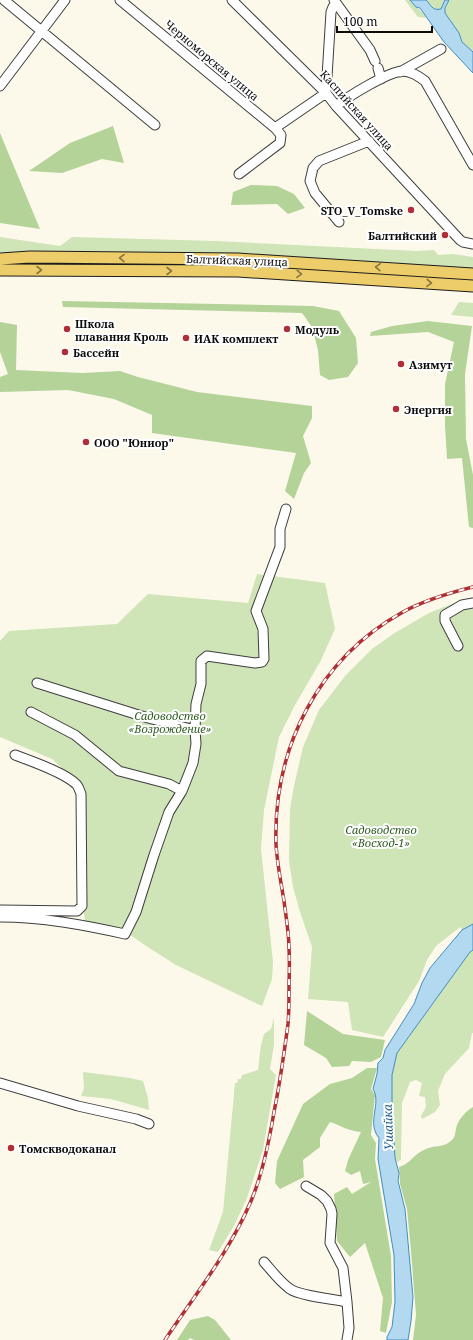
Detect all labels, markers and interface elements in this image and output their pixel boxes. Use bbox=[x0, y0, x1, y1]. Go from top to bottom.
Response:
scale bar bbox=[337, 8, 432, 34]
text: 100 m bbox=[343, 13, 378, 30]
street label: Черноморская улица bbox=[162, 16, 262, 104]
street label: Каспийская улица bbox=[317, 67, 397, 153]
place label: STO_V_Tomske bbox=[321, 203, 403, 218]
marker: STO_V_Tomske bbox=[406, 205, 416, 215]
place label: Балтийский bbox=[368, 228, 438, 243]
marker: Балтийский bbox=[440, 230, 450, 240]
street label: Балтийская улица bbox=[186, 251, 288, 269]
one-way arrow bbox=[119, 254, 125, 262]
one-way arrow bbox=[375, 263, 381, 272]
one-way arrow bbox=[36, 266, 42, 275]
one-way arrow bbox=[166, 267, 172, 275]
one-way arrow bbox=[296, 270, 302, 278]
one-way arrow bbox=[426, 278, 432, 287]
place label: Школа плавания Кроль bbox=[75, 316, 169, 344]
place label: Модуль bbox=[295, 322, 340, 337]
marker: Школа плавания Кроль bbox=[62, 324, 72, 334]
marker: Модуль bbox=[282, 324, 292, 334]
place label: ИАК комплект bbox=[194, 331, 278, 346]
marker: ИАК комплект bbox=[181, 333, 191, 343]
place label: Бассейн bbox=[73, 345, 120, 360]
marker: Бассейн bbox=[60, 347, 70, 357]
place label: Азимут bbox=[409, 357, 452, 372]
marker: Азимут bbox=[396, 359, 406, 369]
place label: Энергия bbox=[404, 402, 452, 417]
marker: Энергия bbox=[391, 404, 401, 414]
place label: ООО "Юниор" bbox=[94, 435, 174, 450]
marker: ООО "Юниор" bbox=[81, 437, 91, 447]
park label: Садоводство «Возрождение» bbox=[129, 708, 211, 736]
park label: Садоводство «Восход-1» bbox=[345, 822, 417, 850]
water label: Ушайка bbox=[379, 1104, 397, 1150]
place label: Томскводоканал bbox=[19, 1141, 116, 1156]
marker: Томскводоканал bbox=[6, 1143, 16, 1153]

